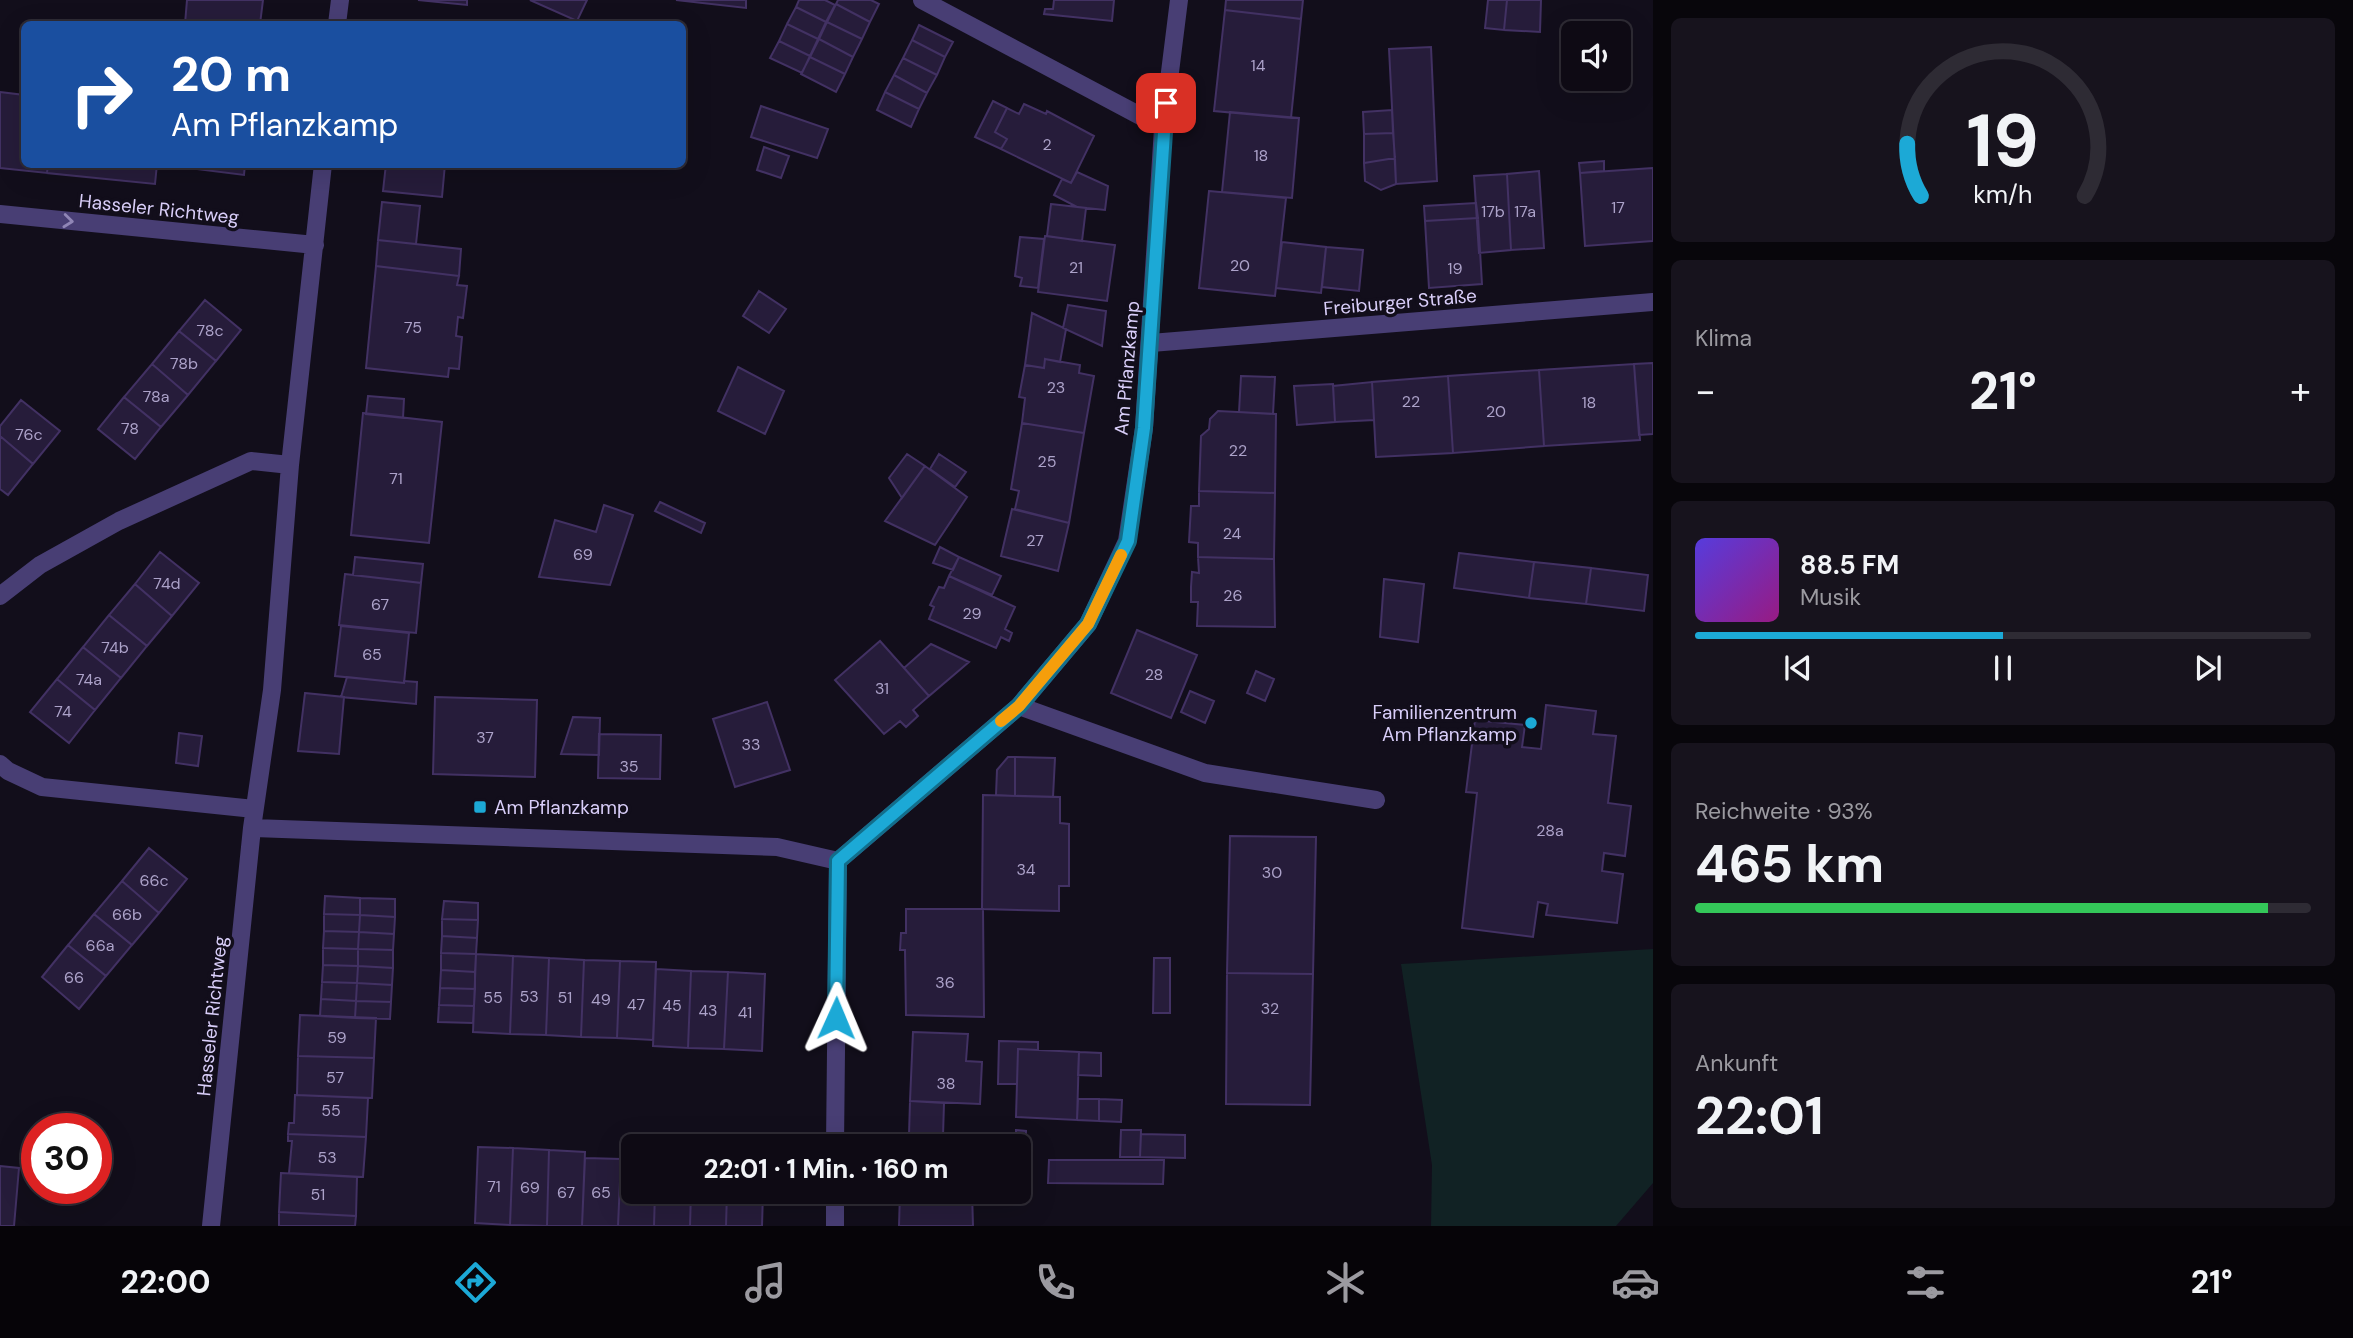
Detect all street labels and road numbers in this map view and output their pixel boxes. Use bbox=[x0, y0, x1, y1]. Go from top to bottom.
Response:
street label: Hasseler Richtweg bbox=[78, 188, 241, 230]
street label: Freiburger Straße bbox=[1322, 283, 1478, 321]
street label: Am Pflanzkamp bbox=[1109, 300, 1145, 436]
street label: Hasseler Richtweg bbox=[191, 934, 233, 1097]

